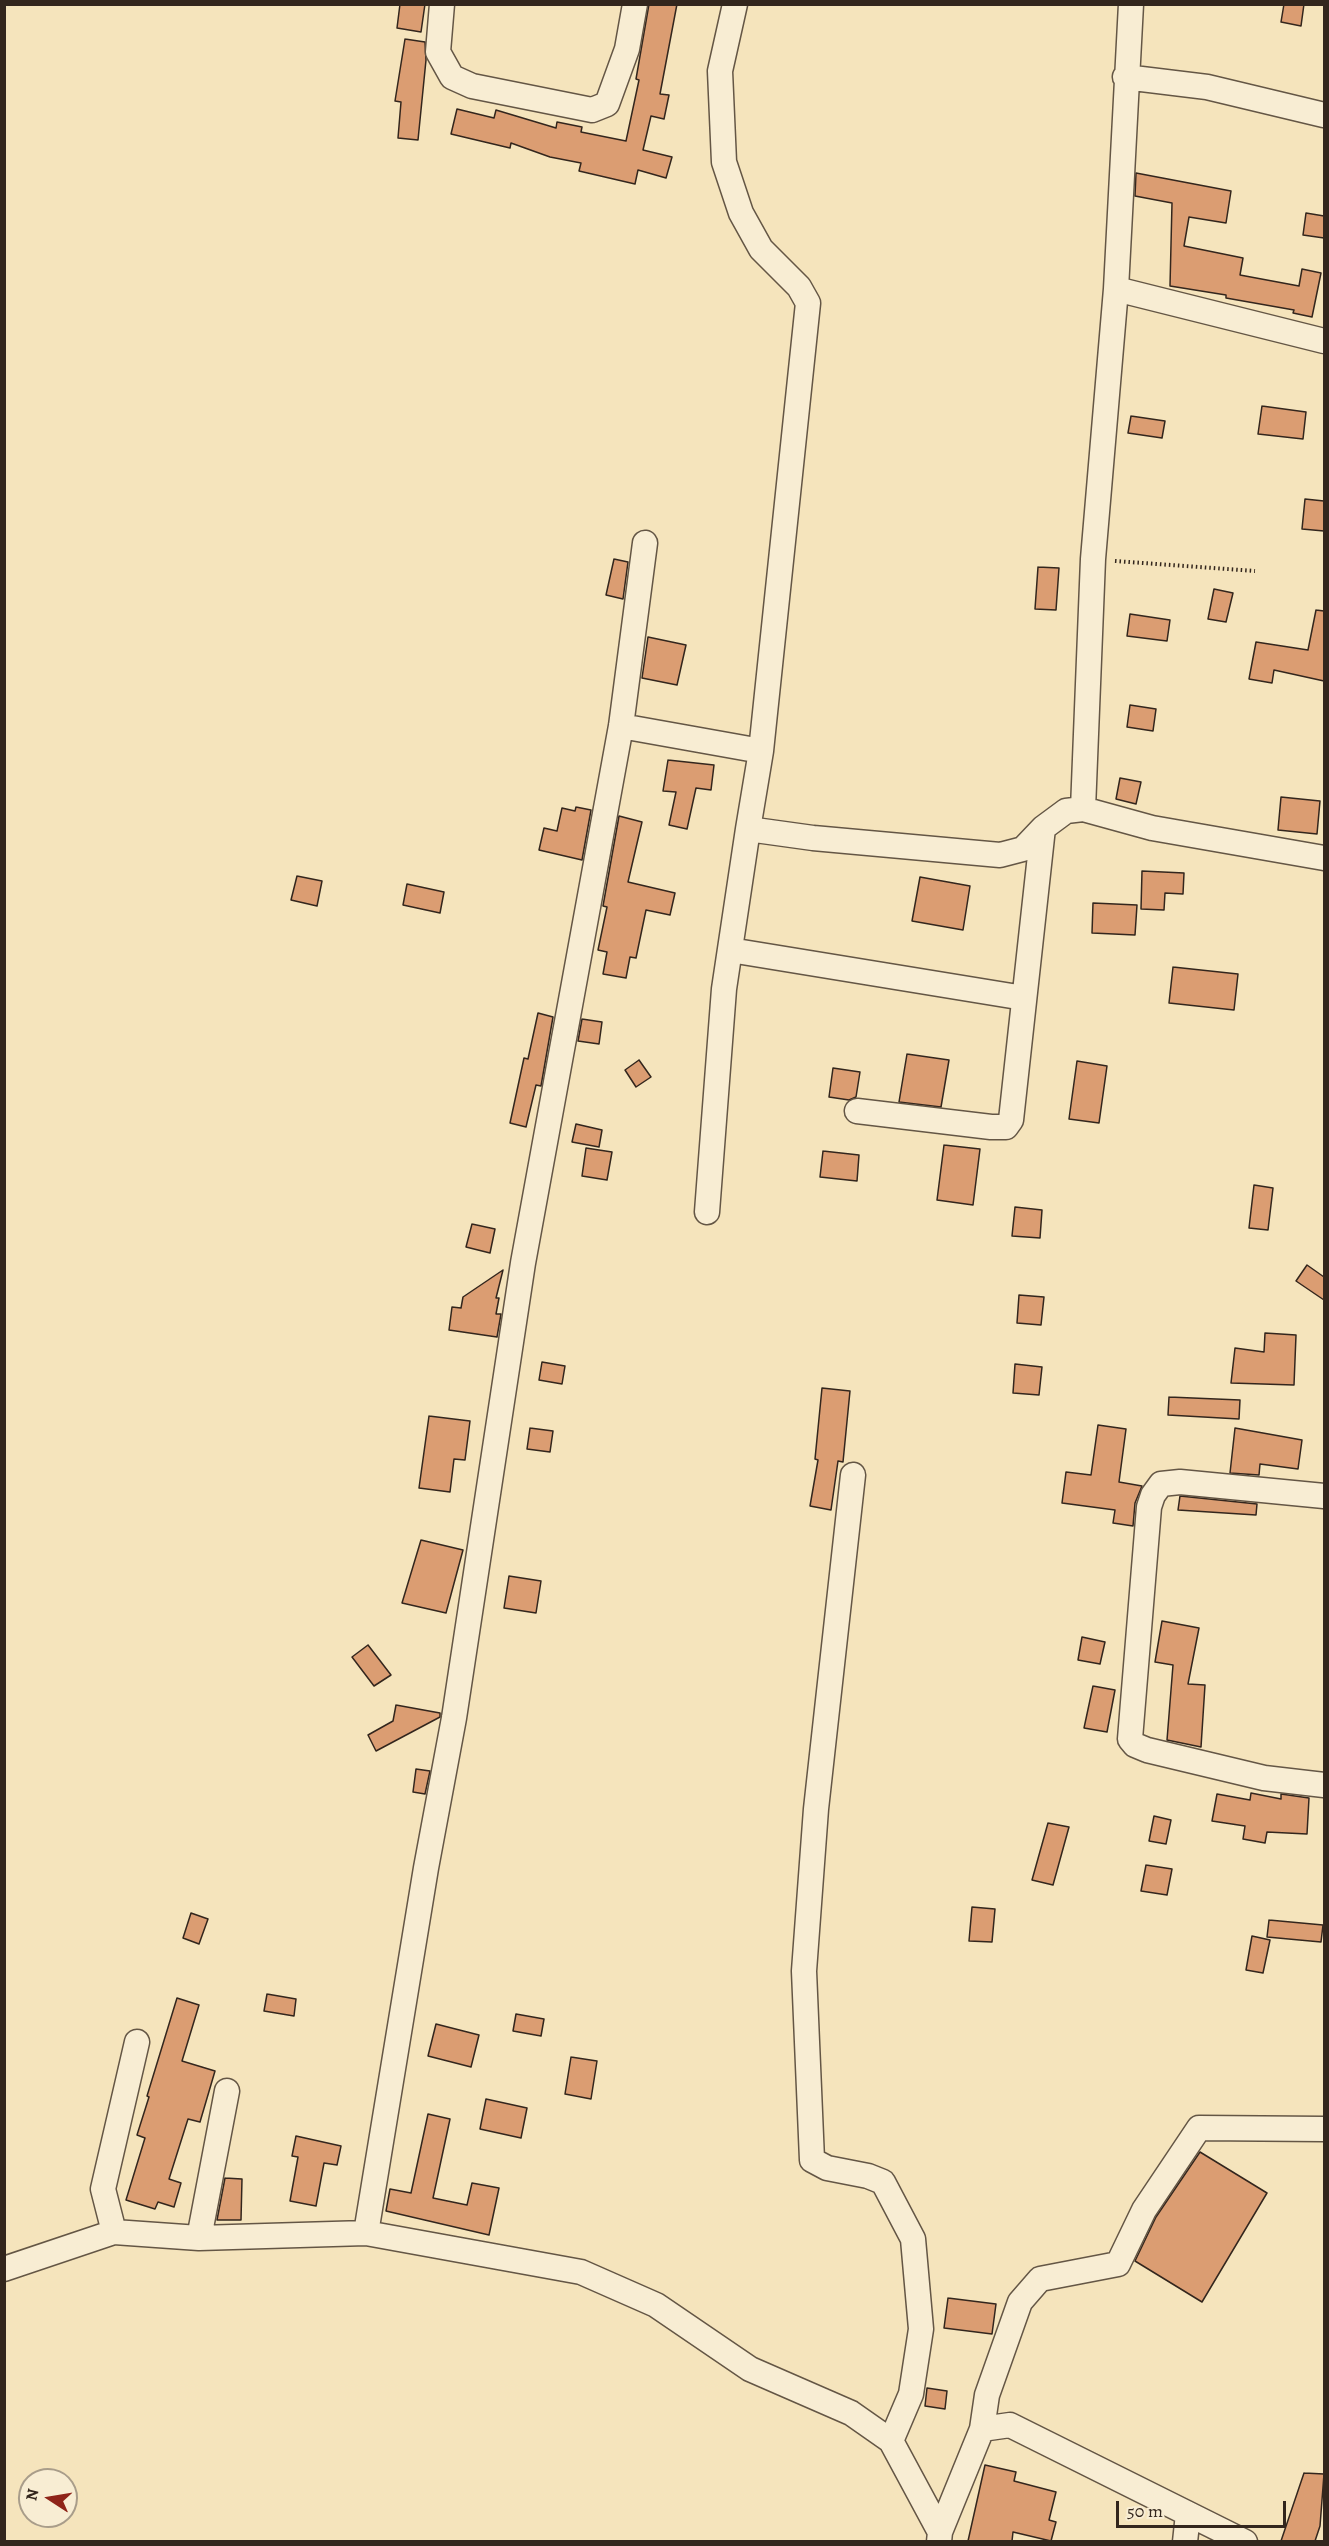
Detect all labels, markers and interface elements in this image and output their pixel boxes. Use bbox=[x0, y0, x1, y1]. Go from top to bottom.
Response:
north arrow bbox=[18, 2468, 78, 2528]
text: N bbox=[20, 2487, 44, 2503]
scale bar bbox=[1119, 2489, 1288, 2527]
text: 50 m bbox=[1127, 2499, 1163, 2523]

